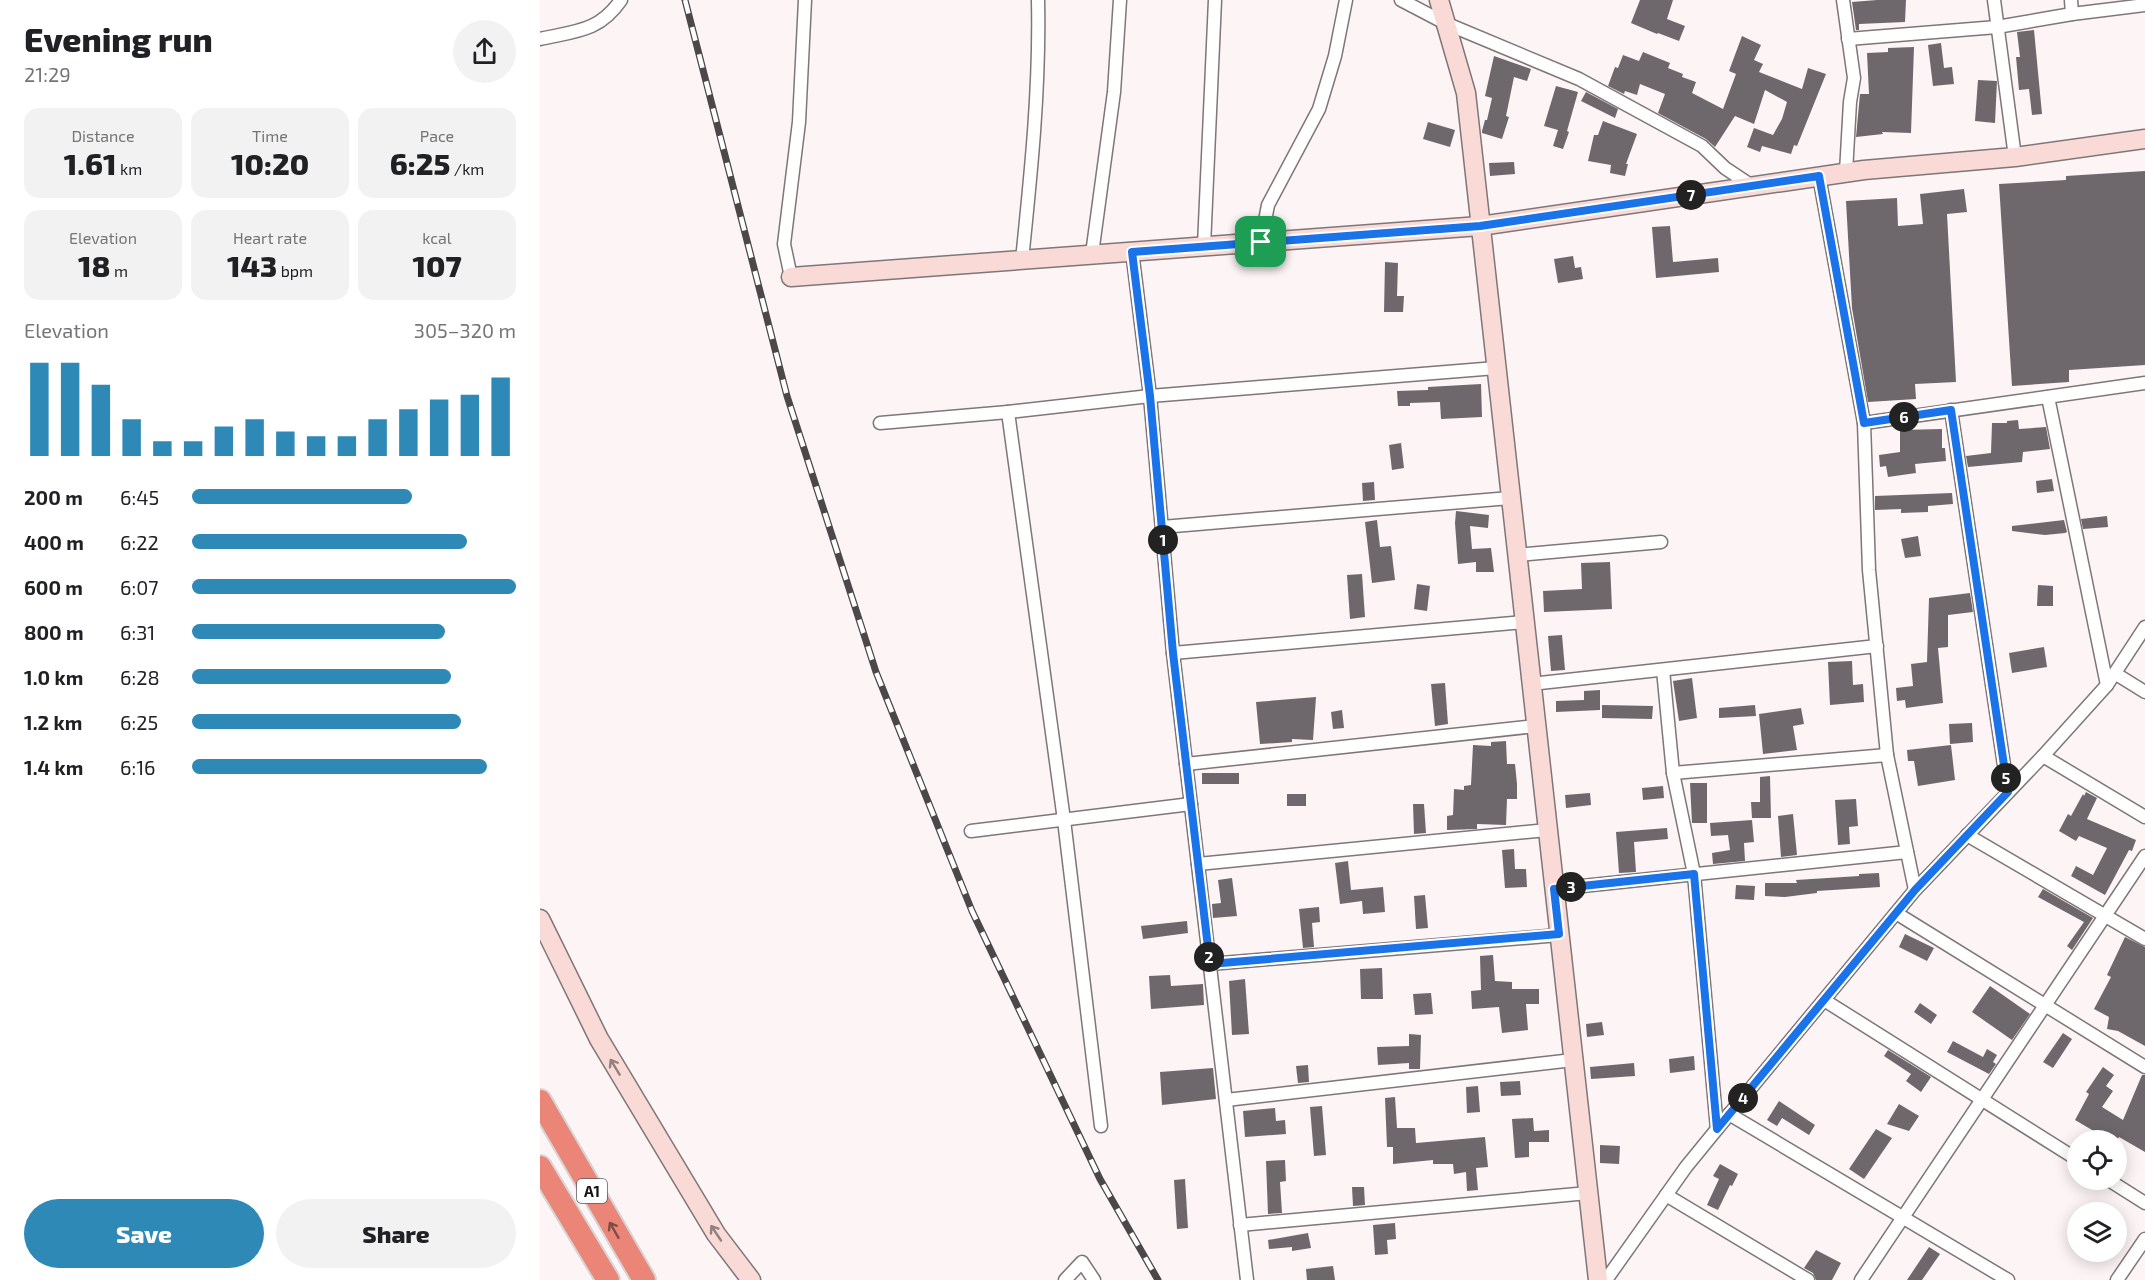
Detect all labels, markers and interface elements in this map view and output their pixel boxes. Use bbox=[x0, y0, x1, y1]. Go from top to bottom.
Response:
text: Evening run bbox=[24, 19, 213, 59]
button: share bbox=[453, 20, 516, 83]
text: 21:29 bbox=[24, 62, 71, 86]
text: Distance bbox=[71, 126, 135, 145]
text: Time bbox=[252, 126, 288, 145]
text: Pace bbox=[420, 126, 454, 145]
text: 1.61 bbox=[64, 145, 116, 181]
text: 10:20 bbox=[231, 145, 309, 181]
text: 6:25 bbox=[390, 145, 450, 181]
text: km bbox=[116, 159, 142, 178]
text: /km bbox=[450, 159, 484, 178]
pin: 7 bbox=[1676, 180, 1706, 210]
text: 7 bbox=[1687, 185, 1695, 204]
pin bbox=[1235, 216, 1286, 267]
icon: arrive bbox=[1244, 225, 1277, 258]
text: Elevation bbox=[69, 228, 137, 247]
text: Heart rate bbox=[233, 228, 307, 247]
text: kcal bbox=[422, 228, 452, 247]
text: 18 bbox=[78, 247, 110, 283]
text: 143 bbox=[227, 247, 277, 283]
text: 107 bbox=[413, 247, 462, 283]
text: m bbox=[110, 261, 128, 280]
text: bpm bbox=[277, 261, 313, 280]
text: Elevation bbox=[24, 318, 109, 342]
text: 305–320 m bbox=[414, 318, 516, 342]
pin: 6 bbox=[1889, 402, 1919, 432]
text: 6 bbox=[1899, 407, 1909, 426]
text: 200 m bbox=[24, 485, 83, 509]
text: 6:45 bbox=[120, 485, 159, 509]
pin: 1 bbox=[1148, 525, 1178, 555]
text: 400 m bbox=[24, 530, 84, 554]
text: 6:22 bbox=[120, 530, 159, 554]
text: 1 bbox=[1160, 530, 1166, 549]
text: 600 m bbox=[24, 575, 83, 599]
text: 6:07 bbox=[120, 575, 158, 599]
text: 800 m bbox=[24, 620, 84, 644]
text: 6:31 bbox=[120, 620, 155, 644]
text: 1.0 km bbox=[24, 665, 83, 689]
text: 6:28 bbox=[120, 665, 160, 689]
text: 1.2 km bbox=[24, 710, 82, 734]
text: 6:25 bbox=[120, 710, 158, 734]
text: 1.4 km bbox=[24, 755, 83, 779]
text: 6:16 bbox=[120, 755, 156, 779]
pin: 5 bbox=[1991, 763, 2021, 793]
text: 5 bbox=[2002, 768, 2010, 787]
pin: 3 bbox=[1556, 872, 1586, 902]
text: 3 bbox=[1566, 877, 1576, 896]
pin: 2 bbox=[1194, 942, 1224, 972]
text: 2 bbox=[1204, 947, 1214, 966]
one-way arrow bbox=[609, 1058, 621, 1075]
pin: 4 bbox=[1728, 1083, 1758, 1113]
text: 4 bbox=[1738, 1088, 1748, 1107]
map controls bbox=[2067, 1130, 2127, 1262]
button: locate bbox=[2067, 1130, 2127, 1190]
road number: A1 bbox=[577, 1179, 607, 1203]
button: Save bbox=[24, 1199, 264, 1268]
button: Share bbox=[276, 1199, 516, 1268]
button: layers bbox=[2067, 1202, 2127, 1262]
one-way arrow bbox=[608, 1222, 620, 1239]
one-way arrow bbox=[710, 1225, 722, 1242]

